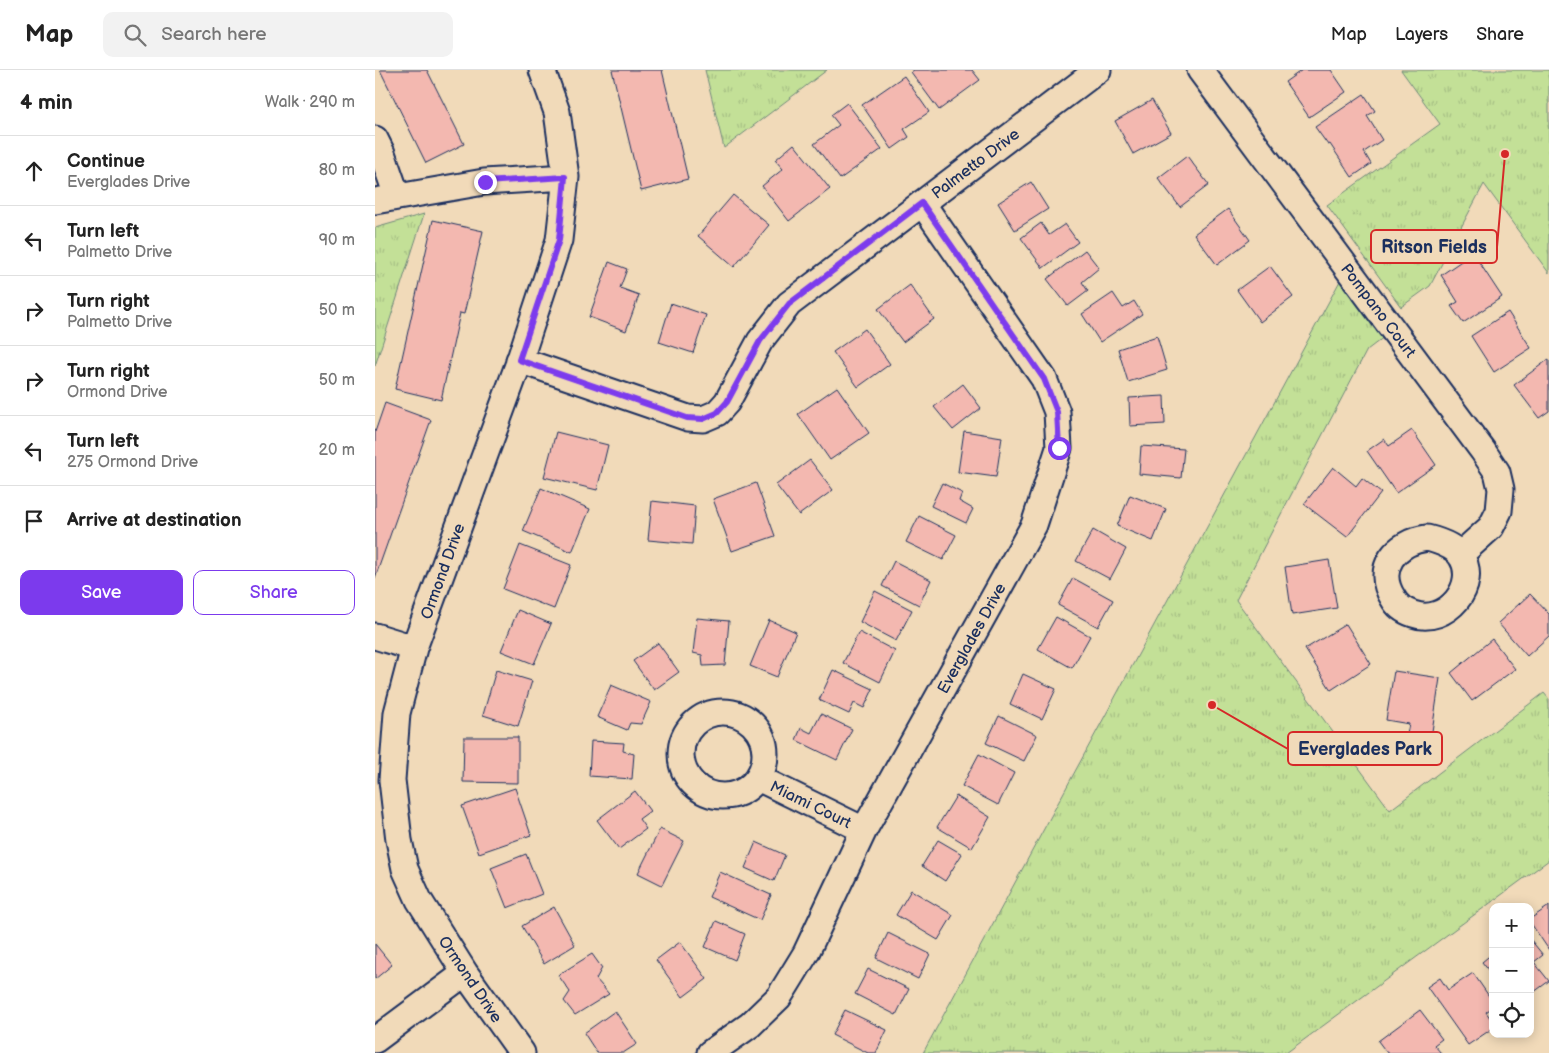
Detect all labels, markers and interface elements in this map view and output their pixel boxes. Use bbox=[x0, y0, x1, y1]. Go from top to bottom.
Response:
search box bbox=[103, 12, 453, 57]
text: Map bbox=[25, 20, 73, 49]
icon: search bbox=[121, 21, 149, 49]
text: Search here bbox=[161, 23, 267, 46]
text: Map bbox=[1331, 24, 1367, 45]
text: Layers bbox=[1395, 24, 1448, 45]
text: Share bbox=[1476, 24, 1524, 45]
text: 4 min bbox=[20, 90, 73, 115]
text: Walk · 290 m bbox=[265, 93, 355, 112]
street label: Palmetto Drive bbox=[928, 125, 1024, 203]
text: Continue bbox=[67, 150, 145, 173]
icon: ahead bbox=[20, 157, 48, 185]
text: 80 m bbox=[319, 161, 355, 180]
route end bbox=[474, 171, 497, 194]
text: Everglades Drive bbox=[67, 173, 190, 192]
text: Turn left bbox=[67, 220, 139, 243]
icon: left bbox=[20, 227, 48, 255]
callout: Ritson Fields bbox=[1371, 230, 1497, 263]
text: 90 m bbox=[319, 231, 355, 250]
text: Ritson Fields bbox=[1381, 237, 1487, 258]
text: Palmetto Drive bbox=[67, 243, 172, 262]
street label: Pompano Court bbox=[1336, 260, 1419, 362]
text: Turn right bbox=[67, 290, 150, 313]
icon: right bbox=[20, 297, 48, 325]
text: 50 m bbox=[319, 301, 355, 320]
text: Palmetto Drive bbox=[67, 313, 172, 332]
text: Turn right bbox=[67, 360, 150, 383]
icon: right bbox=[20, 367, 48, 395]
text: 50 m bbox=[319, 371, 355, 390]
text: Ormond Drive bbox=[67, 383, 167, 402]
text: Turn left bbox=[67, 430, 139, 453]
icon: left bbox=[20, 437, 48, 465]
route start bbox=[1048, 437, 1071, 460]
text: 20 m bbox=[319, 441, 355, 460]
text: 275 Ormond Drive bbox=[67, 453, 198, 472]
icon: arrive bbox=[20, 507, 48, 535]
text: Arrive at destination bbox=[67, 509, 242, 532]
street label: Ormond Drive bbox=[417, 521, 470, 622]
button: Save bbox=[20, 570, 183, 615]
button: Share bbox=[193, 570, 355, 615]
street label: Everglades Drive bbox=[934, 580, 1011, 697]
callout: Everglades Park bbox=[1288, 732, 1442, 765]
text: Everglades Park bbox=[1298, 739, 1433, 760]
street label: Miami Court bbox=[767, 778, 854, 833]
map controls bbox=[1489, 903, 1534, 1038]
button: + bbox=[1489, 903, 1534, 948]
street label: Ormond Drive bbox=[434, 933, 506, 1027]
button: − bbox=[1489, 948, 1534, 993]
button: locate bbox=[1489, 993, 1534, 1038]

